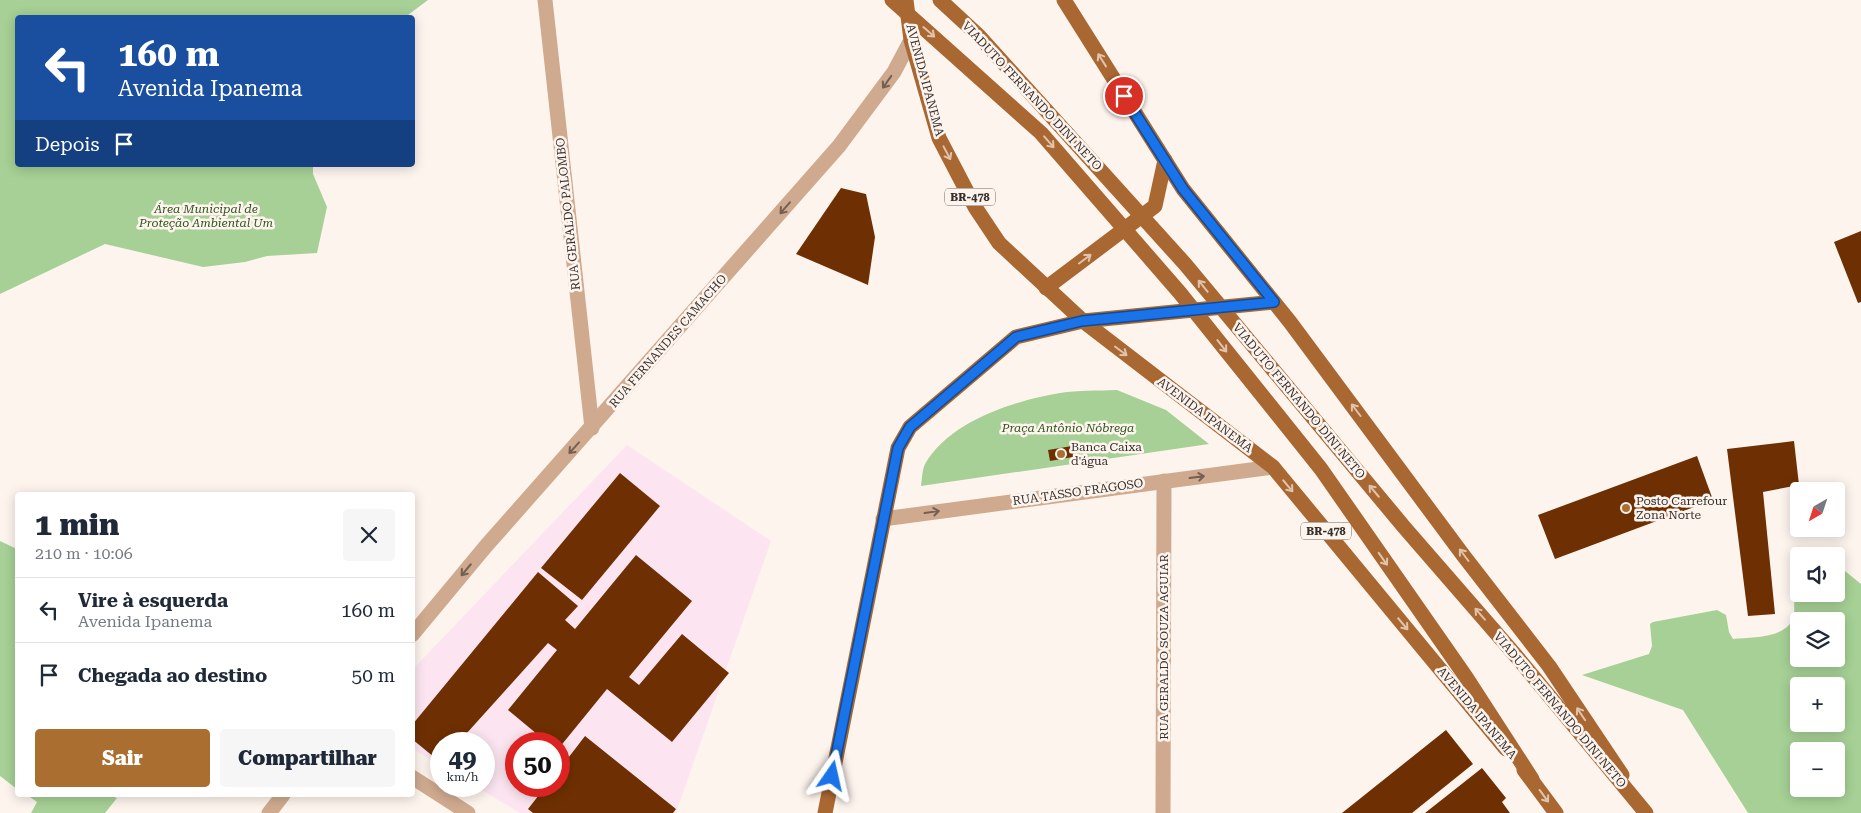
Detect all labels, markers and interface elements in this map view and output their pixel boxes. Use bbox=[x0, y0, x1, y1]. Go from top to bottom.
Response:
street label: VIADUTO FERNANDO DINI NETO bbox=[959, 19, 1105, 173]
street label: AVENIDA IPANEMA bbox=[903, 22, 947, 138]
one-way arrow bbox=[923, 26, 936, 37]
text: 160 m bbox=[118, 34, 219, 75]
icon: left bbox=[35, 35, 100, 100]
one-way arrow bbox=[1096, 53, 1106, 67]
one-way arrow bbox=[882, 75, 892, 89]
pin bbox=[1103, 75, 1145, 117]
text: Avenida Ipanema bbox=[118, 76, 303, 101]
icon: arrive bbox=[1110, 82, 1138, 110]
icon: arrive bbox=[110, 130, 138, 158]
text: Depois bbox=[35, 133, 100, 156]
one-way arrow bbox=[1043, 135, 1055, 148]
street label: RUA GERALDO PALOMBO bbox=[553, 137, 583, 291]
one-way arrow bbox=[942, 145, 952, 160]
road number: BR-478 bbox=[945, 188, 995, 206]
park label: Área Municipal de Proteção Ambiental Um bbox=[138, 202, 274, 230]
one-way arrow bbox=[779, 202, 791, 215]
one-way arrow bbox=[1078, 253, 1091, 264]
street label: RUA FERNANDES CAMACHO bbox=[606, 272, 730, 410]
one-way arrow bbox=[1197, 280, 1208, 293]
street label: VIADUTO FERNANDO DINI NETO bbox=[1230, 320, 1368, 482]
one-way arrow bbox=[1216, 339, 1227, 352]
one-way arrow bbox=[1114, 346, 1128, 356]
street label: AVENIDA IPANEMA bbox=[1155, 375, 1256, 456]
one-way arrow bbox=[1350, 404, 1361, 417]
park label: Praça Antônio Nóbrega bbox=[1001, 421, 1134, 435]
place label: Banca Caixa d'água bbox=[1071, 440, 1142, 468]
one-way arrow bbox=[568, 442, 579, 455]
marker: Banca Caixa d'água bbox=[1055, 448, 1067, 460]
one-way arrow bbox=[1189, 472, 1205, 482]
street label: RUA TASSO FRAGOSO bbox=[1012, 476, 1144, 508]
one-way arrow bbox=[1283, 479, 1294, 492]
north arrow bbox=[1790, 482, 1845, 538]
map controls bbox=[1790, 482, 1845, 797]
one-way arrow bbox=[1369, 485, 1380, 498]
place label: Posto Carrefour Zona Norte bbox=[1636, 494, 1727, 522]
marker: Posto Carrefour Zona Norte bbox=[1620, 502, 1632, 514]
text: 1 min bbox=[35, 507, 119, 542]
one-way arrow bbox=[923, 507, 939, 517]
button: close bbox=[343, 509, 395, 561]
road number: BR-478 bbox=[1301, 522, 1351, 540]
text: 210 m · 10:06 bbox=[35, 544, 133, 563]
button: sound bbox=[1790, 547, 1845, 602]
one-way arrow bbox=[1459, 549, 1470, 562]
one-way arrow bbox=[1378, 552, 1388, 566]
street label: RUA GERALDO SOUZA AGUIAR bbox=[1157, 554, 1171, 740]
one-way arrow bbox=[461, 563, 472, 576]
text: Vire à esquerda bbox=[78, 589, 228, 612]
icon: left bbox=[35, 596, 63, 624]
text: 160 m bbox=[341, 599, 395, 622]
one-way arrow bbox=[1474, 608, 1486, 621]
text: Avenida Ipanema bbox=[78, 612, 212, 631]
button: layers bbox=[1790, 612, 1845, 667]
one-way arrow bbox=[1397, 618, 1409, 631]
street label: VIADUTO FERNANDO DINI NETO bbox=[1491, 629, 1629, 791]
icon: arrive bbox=[35, 661, 63, 689]
text: Chegada ao destino bbox=[78, 664, 267, 687]
text: 50 m bbox=[352, 664, 395, 687]
street label: AVENIDA IPANEMA bbox=[1435, 664, 1520, 762]
button: + bbox=[1790, 677, 1845, 732]
one-way arrow bbox=[1576, 708, 1586, 722]
button: Sair bbox=[35, 729, 210, 787]
button: Compartilhar bbox=[220, 729, 395, 787]
speed limit sign: 50 bbox=[505, 732, 570, 797]
button: − bbox=[1790, 742, 1845, 797]
text: 49 bbox=[448, 744, 477, 773]
position arrow bbox=[805, 749, 857, 801]
text: km/h bbox=[446, 770, 479, 784]
one-way arrow bbox=[1539, 789, 1549, 803]

